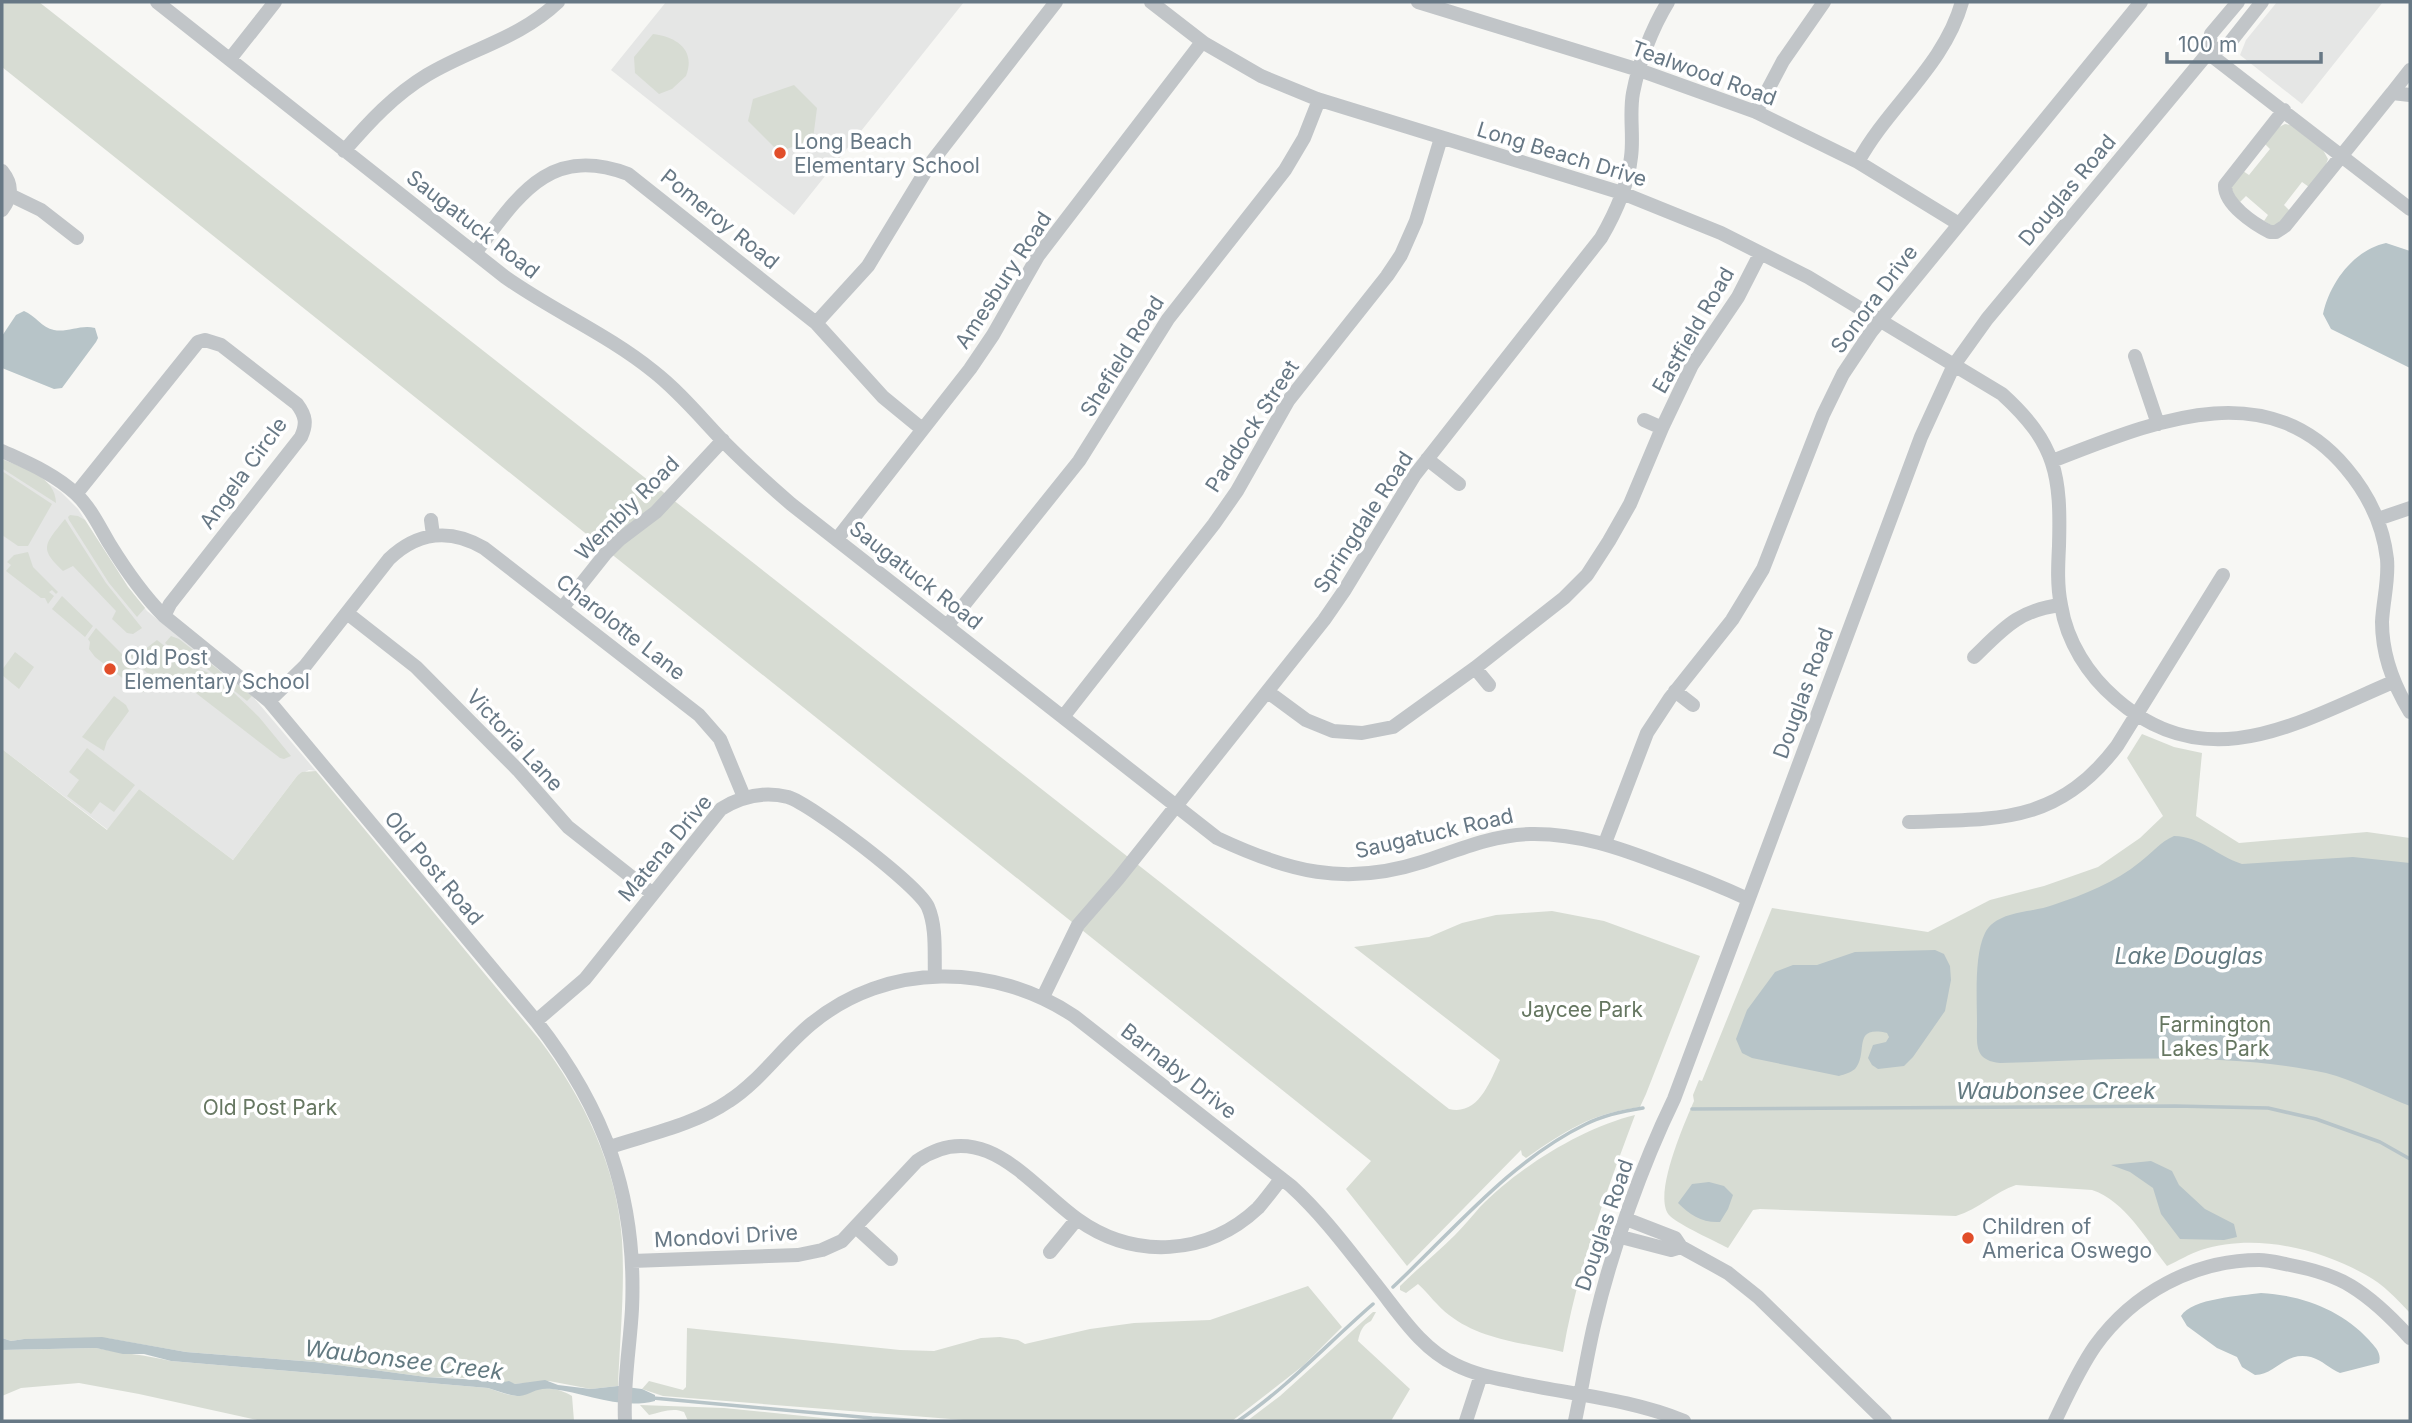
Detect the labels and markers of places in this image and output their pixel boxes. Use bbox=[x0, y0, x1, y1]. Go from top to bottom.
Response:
place label: Long Beach Elementary School bbox=[794, 129, 980, 178]
marker: Long Beach Elementary School bbox=[772, 145, 788, 161]
place label: Old Post Elementary School bbox=[124, 645, 310, 694]
marker: Old Post Elementary School bbox=[102, 661, 118, 677]
place label: Children of America Oswego bbox=[1982, 1214, 2152, 1263]
marker: Children of America Oswego bbox=[1960, 1230, 1976, 1246]

